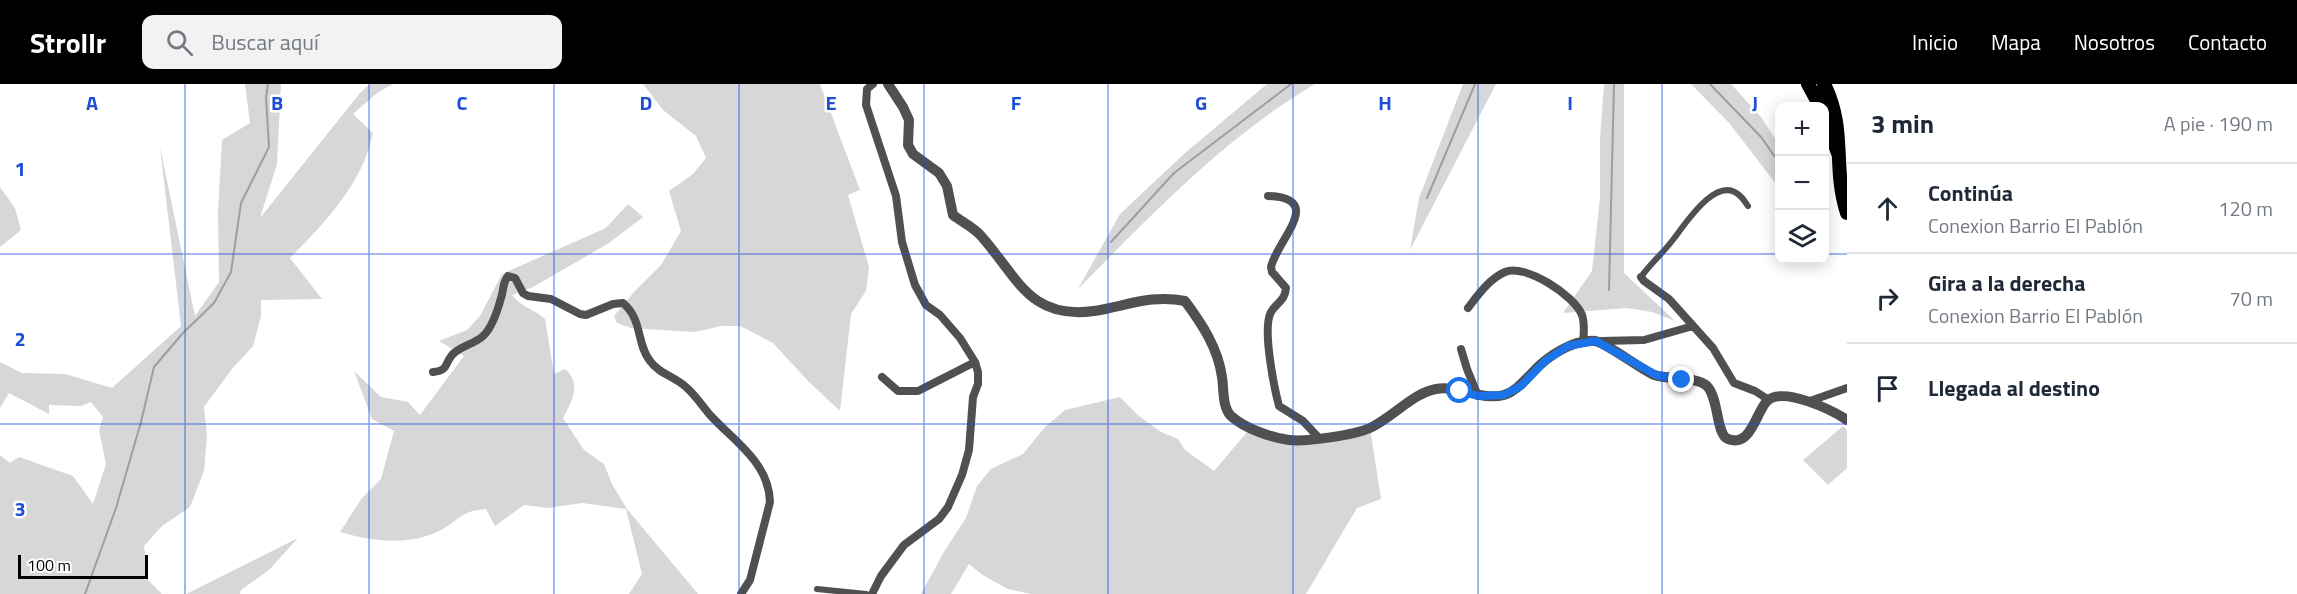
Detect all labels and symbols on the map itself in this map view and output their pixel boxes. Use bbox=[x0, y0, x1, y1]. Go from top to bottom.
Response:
text: A bbox=[86, 87, 98, 118]
text: B bbox=[271, 87, 283, 118]
text: C bbox=[457, 87, 468, 118]
text: D bbox=[640, 87, 652, 118]
text: E bbox=[825, 87, 837, 118]
text: F bbox=[1011, 87, 1022, 118]
text: G bbox=[1195, 87, 1207, 118]
text: H bbox=[1378, 87, 1392, 118]
text: I bbox=[1567, 87, 1573, 118]
text: J bbox=[1752, 87, 1758, 118]
text: 1 bbox=[14, 153, 26, 184]
text: 2 bbox=[14, 323, 26, 354]
route end bbox=[1668, 366, 1694, 392]
route start bbox=[1446, 377, 1472, 403]
text: 3 bbox=[14, 493, 26, 524]
scale bar bbox=[18, 552, 148, 580]

